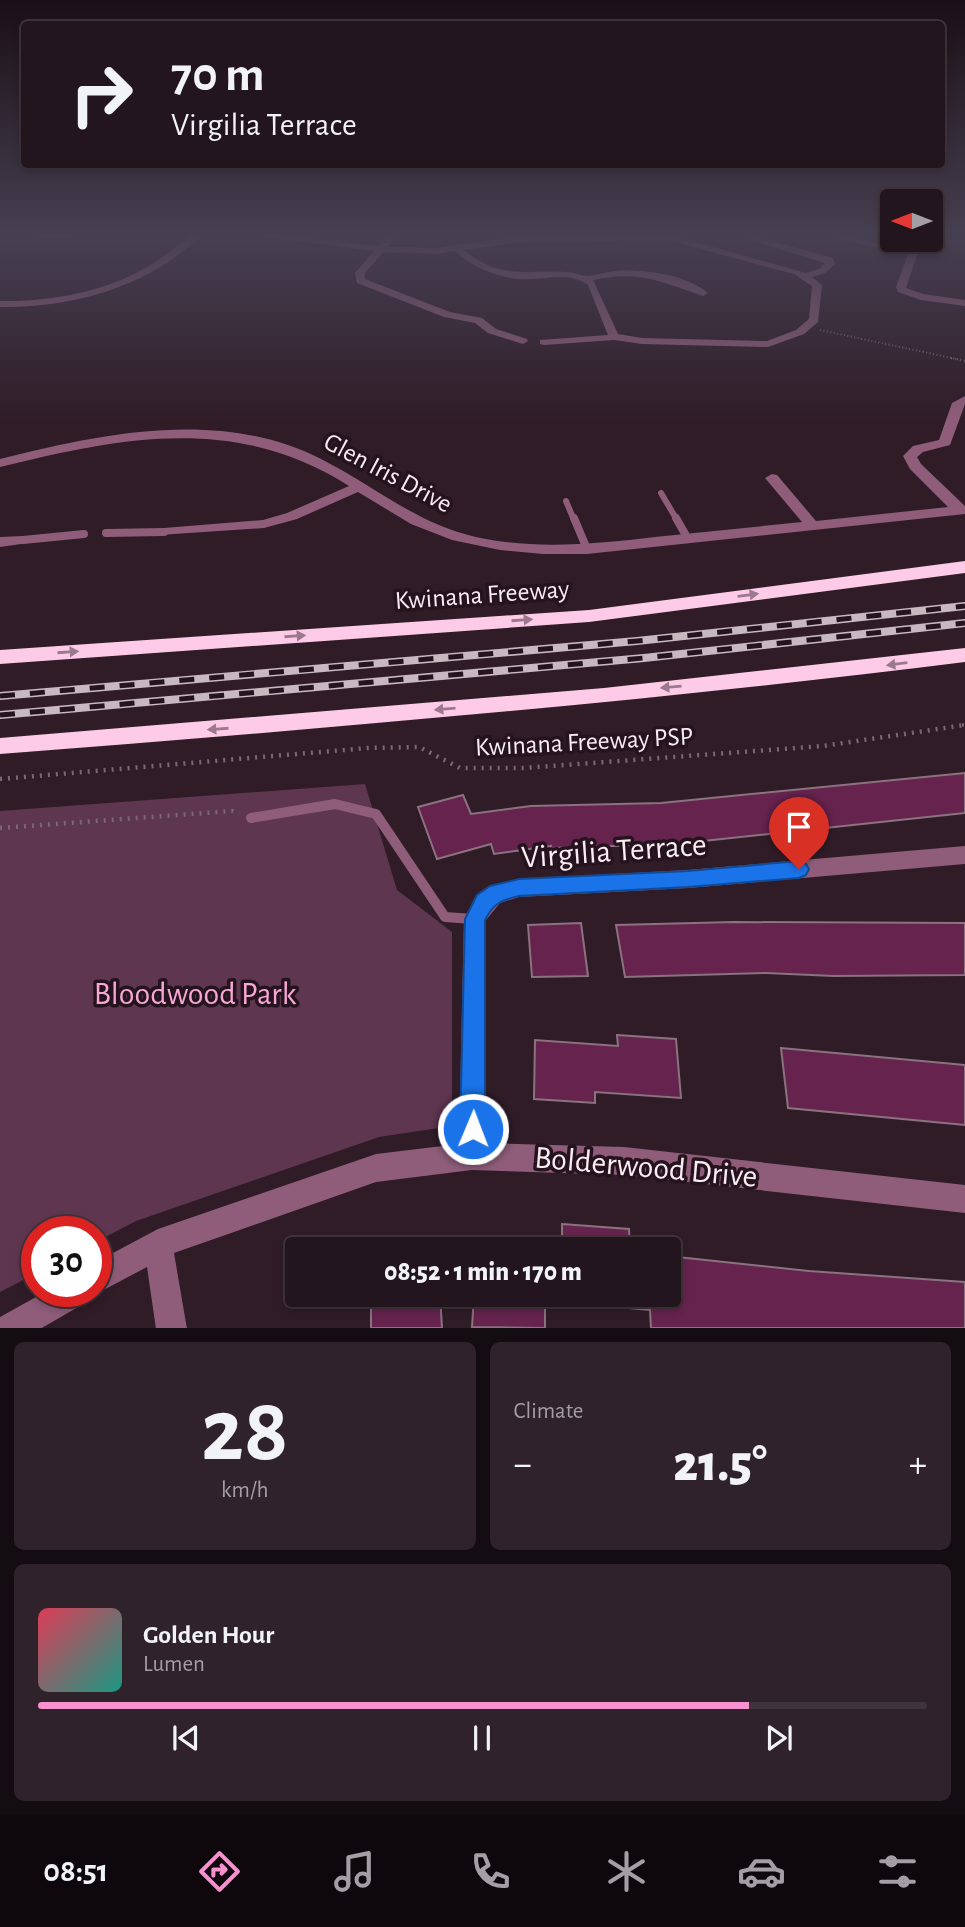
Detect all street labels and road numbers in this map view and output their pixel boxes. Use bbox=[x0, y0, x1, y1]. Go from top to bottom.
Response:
street label: Glen Iris Drive bbox=[320, 428, 456, 518]
street label: Kwinana Freeway bbox=[394, 576, 570, 614]
street label: Kwinana Freeway PSP bbox=[474, 723, 694, 761]
street label: Virgilia Terrace bbox=[520, 829, 708, 873]
street label: Bolderwood Drive bbox=[533, 1141, 759, 1193]

